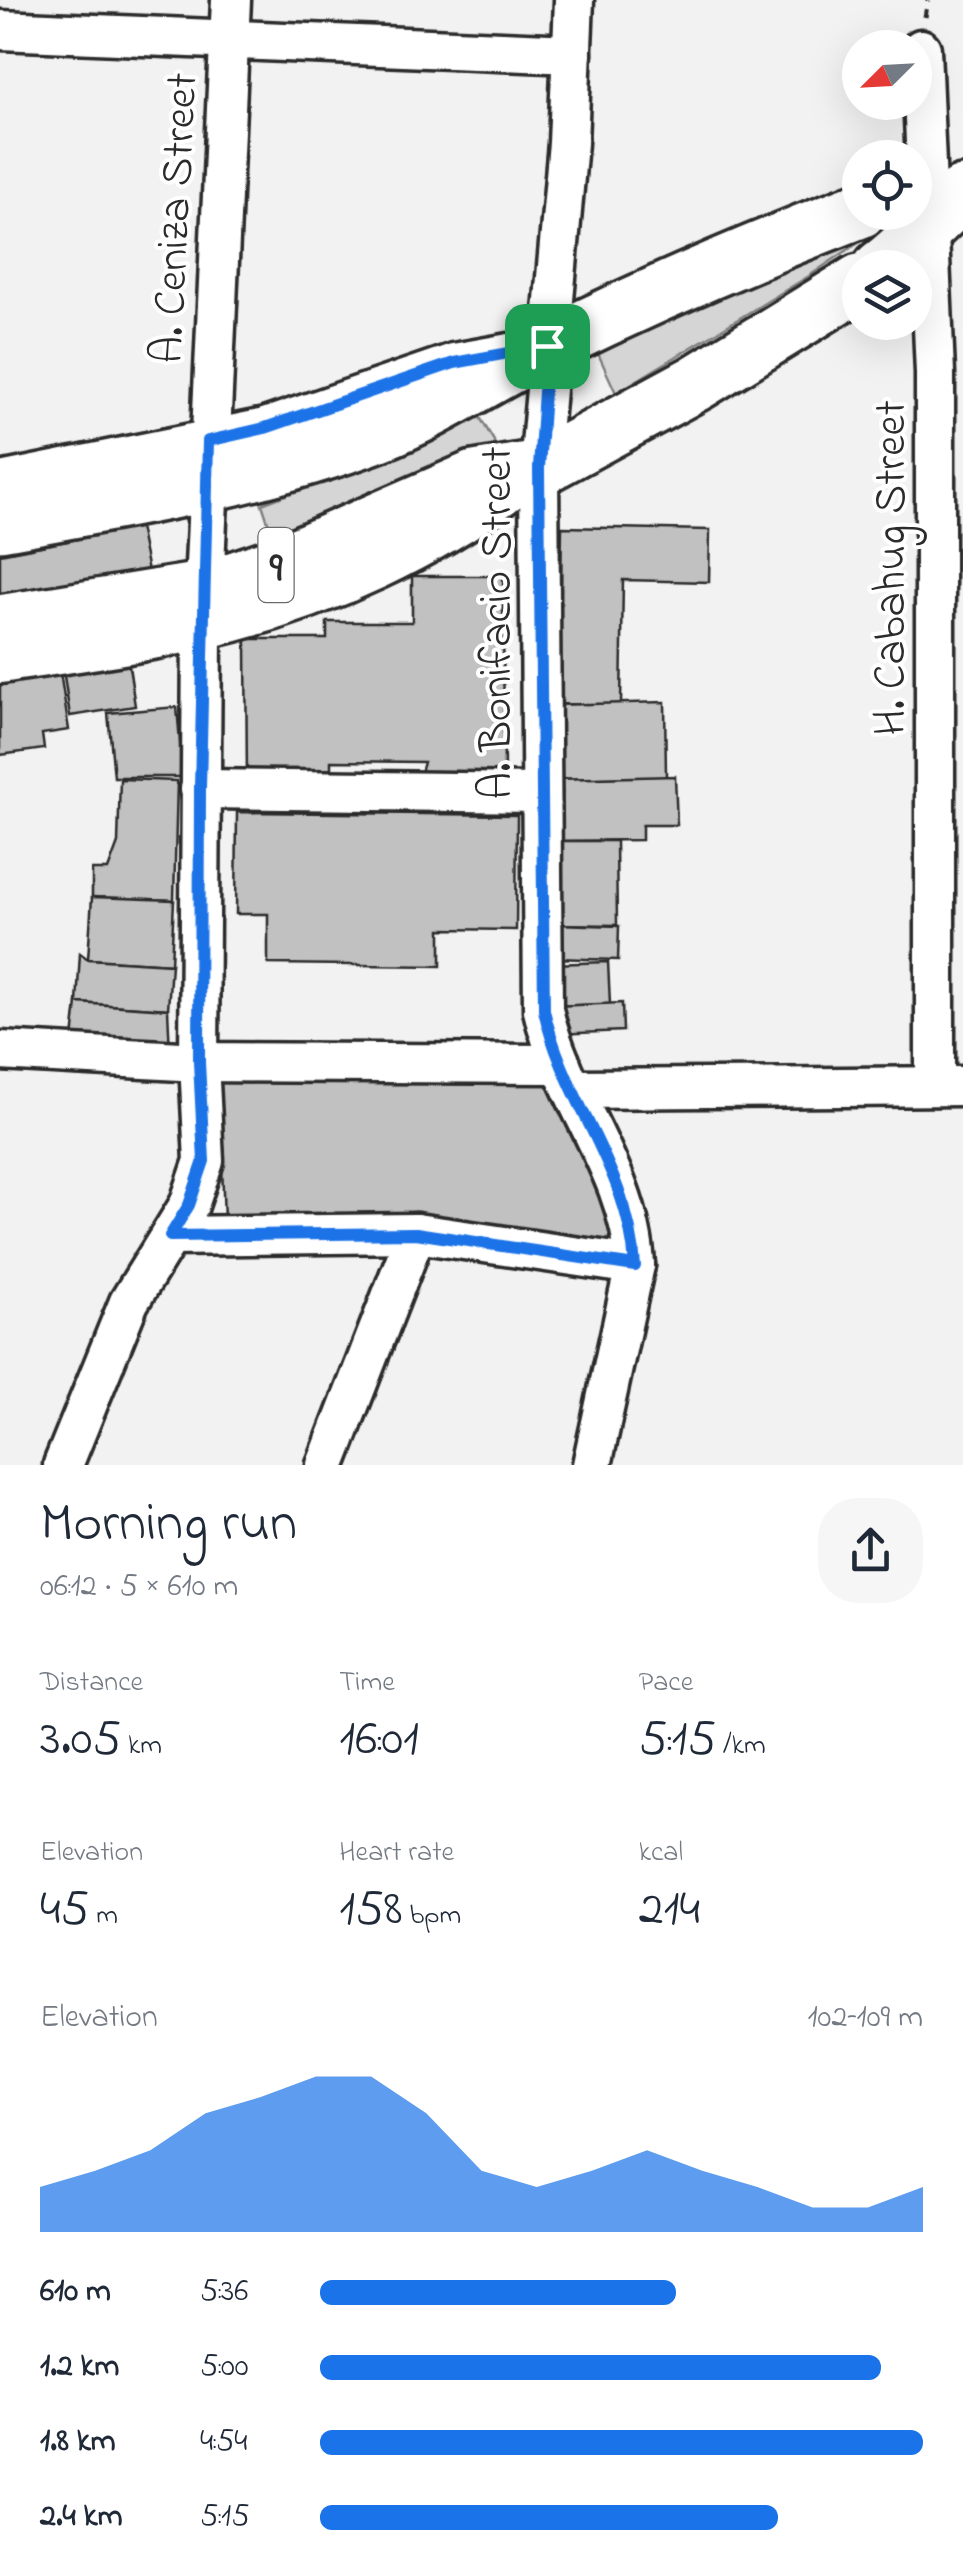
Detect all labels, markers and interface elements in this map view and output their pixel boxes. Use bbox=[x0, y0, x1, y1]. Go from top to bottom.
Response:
north arrow bbox=[842, 30, 932, 120]
map controls bbox=[842, 30, 932, 340]
street label: A. Ceniza Street bbox=[136, 71, 218, 365]
button: locate bbox=[842, 140, 932, 230]
button: layers bbox=[842, 250, 932, 340]
pin bbox=[505, 304, 590, 389]
icon: arrive bbox=[520, 319, 575, 374]
street label: H. Cabahug Street bbox=[860, 400, 927, 736]
street label: A. Bonifacio Street bbox=[466, 446, 532, 800]
road number: 9 bbox=[258, 528, 294, 602]
text: Morning run bbox=[40, 1486, 297, 1566]
button: share bbox=[818, 1498, 923, 1603]
text: 06:12 · 5 × 610 m bbox=[40, 1564, 238, 1611]
text: Distance bbox=[40, 1663, 143, 1704]
text: Time bbox=[339, 1663, 395, 1704]
text: Pace bbox=[639, 1663, 693, 1704]
text: 3.05 bbox=[40, 1704, 121, 1777]
text: 16:01 bbox=[339, 1704, 419, 1777]
text: 5:15 bbox=[639, 1704, 716, 1777]
text: km bbox=[121, 1726, 162, 1767]
text: /km bbox=[716, 1726, 766, 1767]
text: Elevation bbox=[40, 1833, 143, 1874]
text: Heart rate bbox=[339, 1833, 454, 1874]
text: kcal bbox=[639, 1833, 683, 1874]
text: 45 bbox=[40, 1874, 89, 1947]
text: 158 bbox=[339, 1874, 403, 1947]
text: 214 bbox=[639, 1874, 700, 1947]
text: m bbox=[89, 1896, 118, 1937]
text: bpm bbox=[403, 1896, 461, 1937]
text: Elevation bbox=[40, 1995, 158, 2042]
text: 102–109 m bbox=[807, 1995, 923, 2042]
text: 610 m bbox=[40, 2269, 111, 2316]
text: 5:36 bbox=[200, 2269, 248, 2316]
text: 1.2 km bbox=[40, 2344, 119, 2391]
text: 5:00 bbox=[200, 2344, 249, 2391]
text: 1.8 km bbox=[40, 2419, 116, 2466]
text: 4:54 bbox=[200, 2419, 247, 2466]
text: 2.4 km bbox=[40, 2494, 122, 2541]
text: 5:15 bbox=[200, 2494, 250, 2541]

